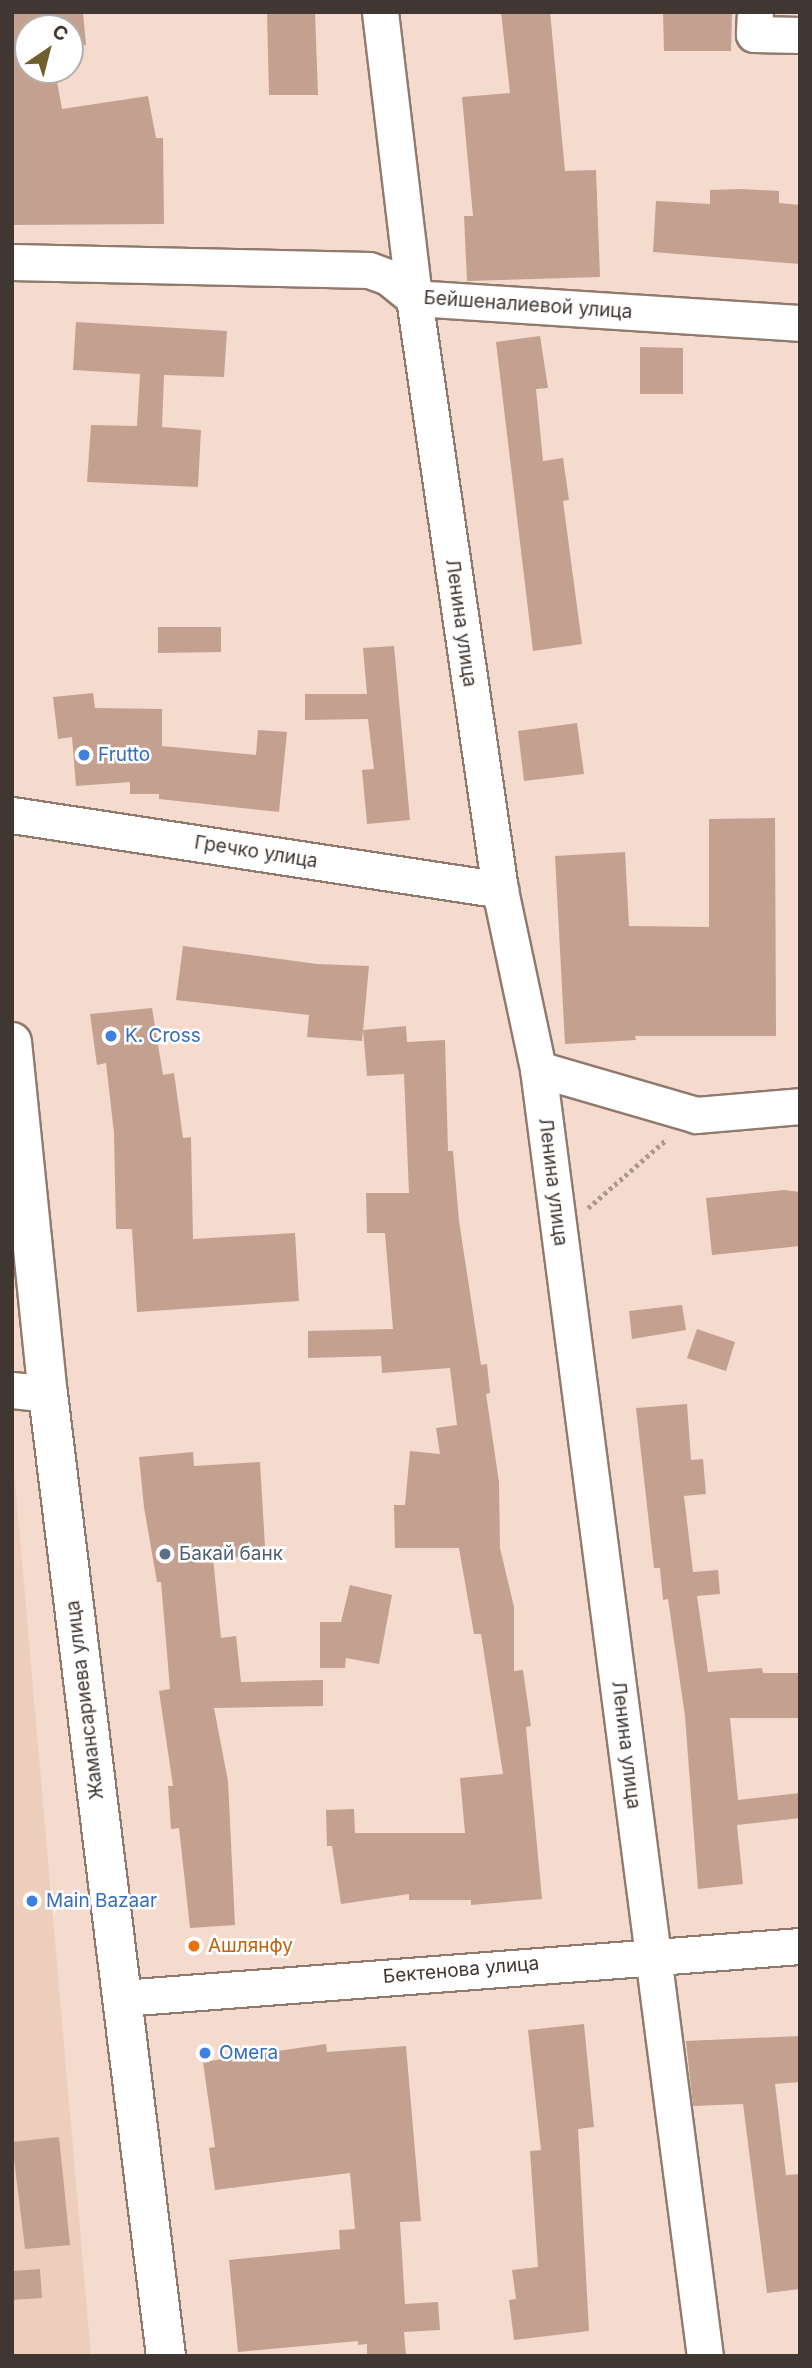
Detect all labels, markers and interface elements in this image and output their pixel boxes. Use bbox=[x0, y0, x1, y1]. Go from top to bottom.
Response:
north arrow bbox=[14, 14, 84, 84]
text: С bbox=[48, 20, 73, 46]
street label: Бейшеналиевой улица bbox=[423, 286, 633, 324]
street label: Ленина улица bbox=[441, 558, 481, 688]
place label: Frutto bbox=[98, 744, 150, 766]
marker: Frutto bbox=[76, 747, 92, 763]
street label: Гречко улица bbox=[193, 831, 319, 873]
place label: K. Cross bbox=[125, 1025, 201, 1047]
marker: K. Cross bbox=[103, 1028, 119, 1044]
street label: Ленина улица bbox=[534, 1117, 572, 1247]
place label: Бакай банк bbox=[179, 1543, 283, 1565]
marker: Бакай банк bbox=[157, 1546, 173, 1562]
street label: Жамансариева улица bbox=[61, 1599, 109, 1801]
street label: Ленина улица bbox=[607, 1680, 645, 1810]
place label: Main Bazaar bbox=[46, 1890, 157, 1912]
marker: Main Bazaar bbox=[24, 1893, 40, 1909]
place label: Ашлянфу bbox=[208, 1935, 293, 1957]
marker: Ашлянфу bbox=[186, 1938, 202, 1954]
street label: Бектенова улица bbox=[382, 1952, 540, 1988]
place label: Омега bbox=[219, 2042, 278, 2064]
marker: Омега bbox=[197, 2045, 213, 2061]

